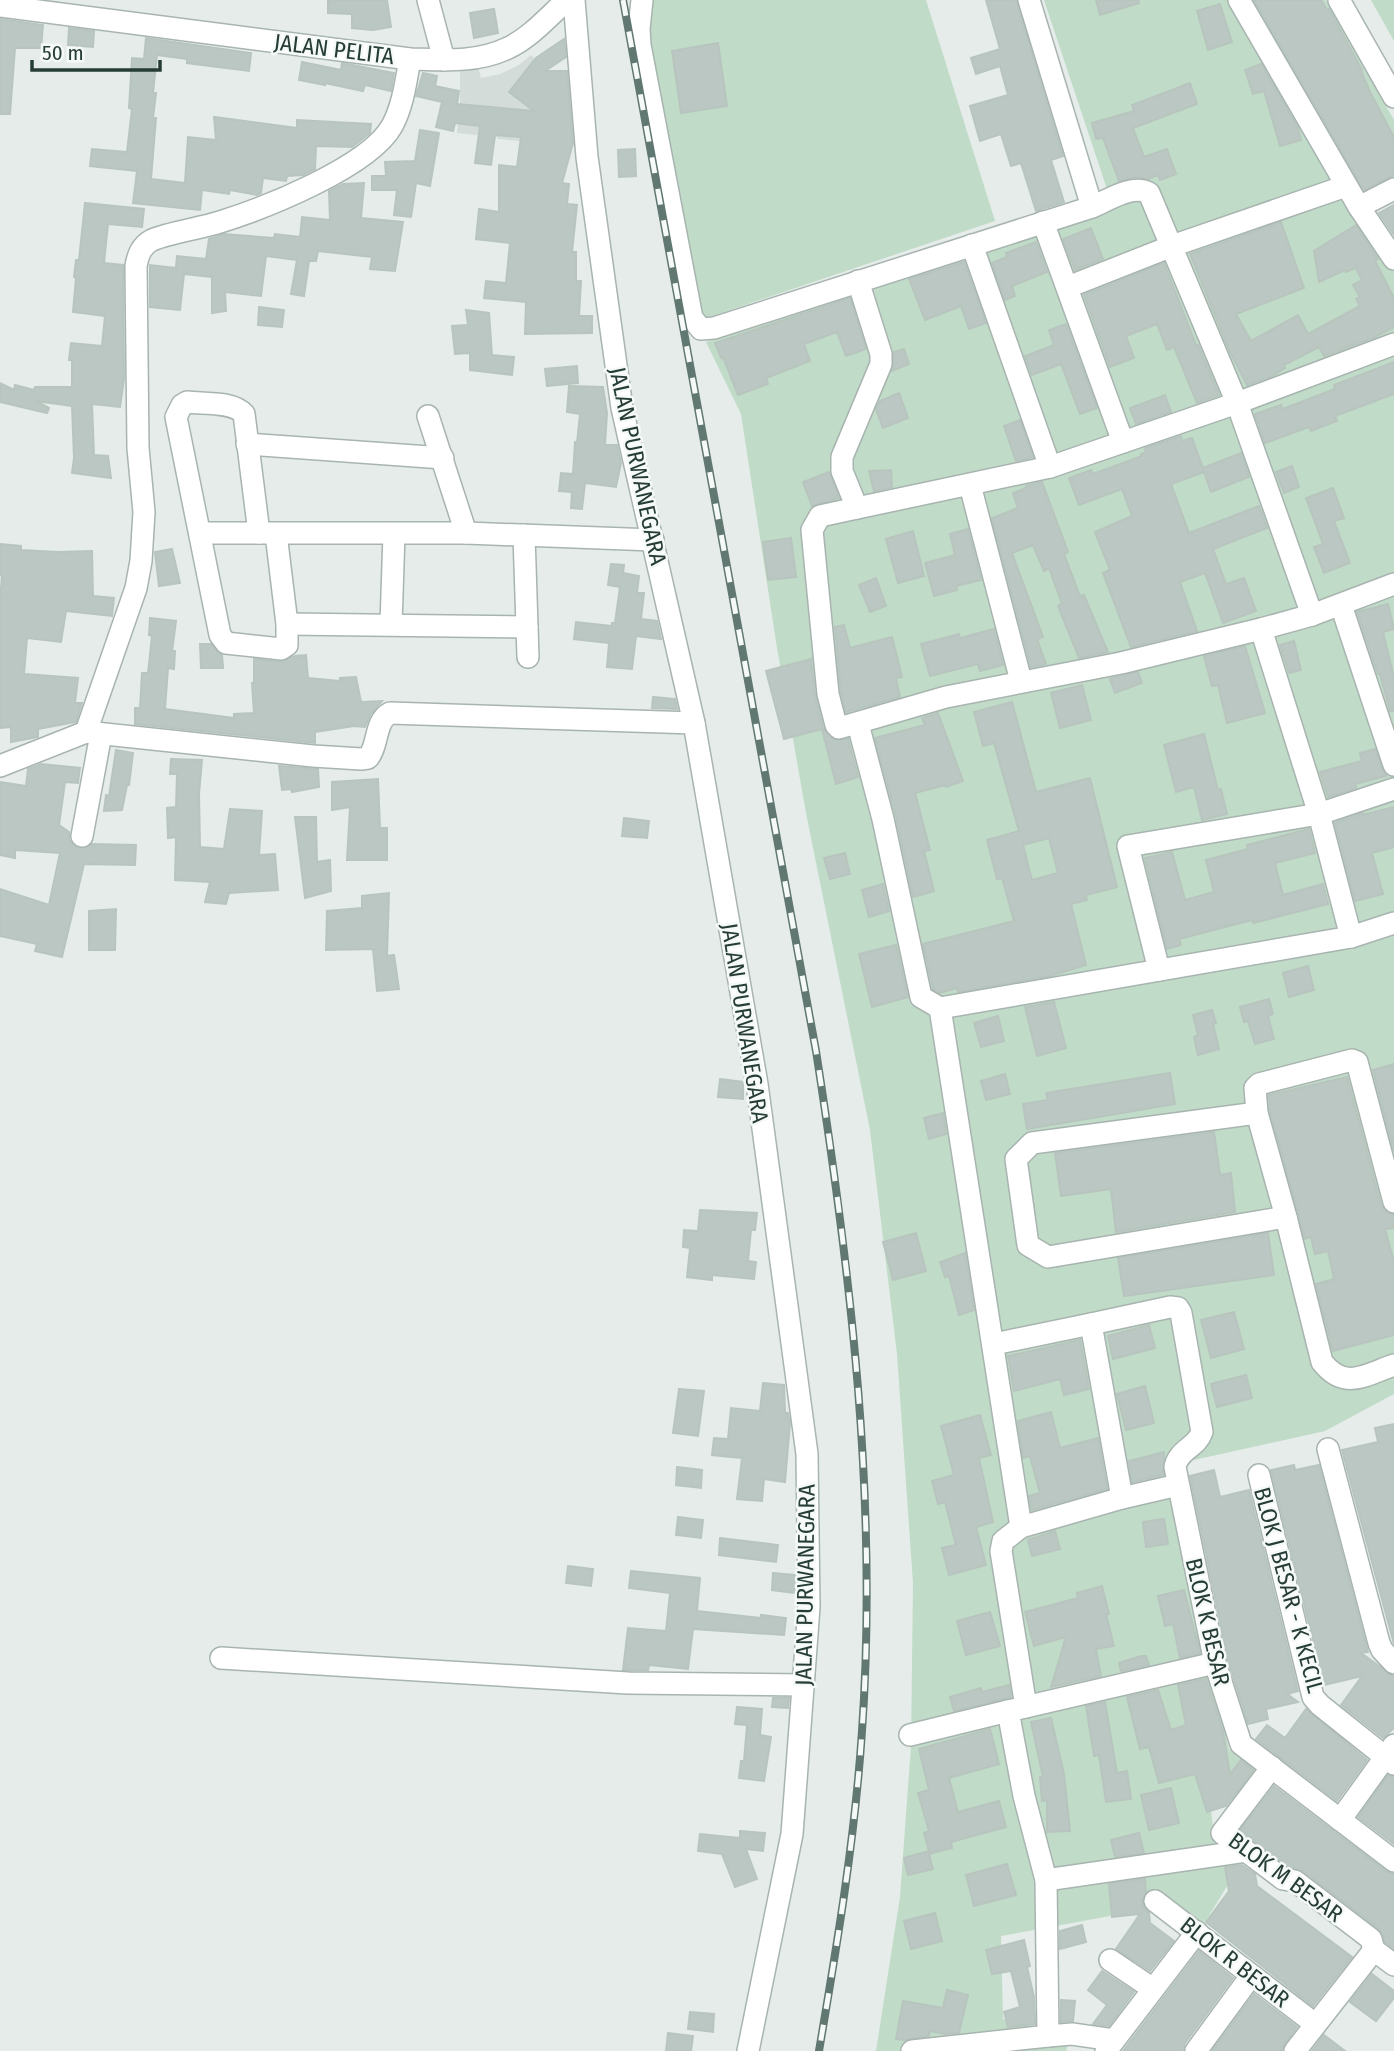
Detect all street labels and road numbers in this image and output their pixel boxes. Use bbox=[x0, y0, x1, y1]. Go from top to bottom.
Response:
street label: JALAN PELITA bbox=[272, 28, 396, 70]
street label: JALAN PURWANEGARA bbox=[603, 364, 673, 568]
street label: JALAN PURWANEGARA bbox=[715, 921, 775, 1125]
street label: JALAN PURWANEGARA bbox=[789, 1484, 821, 1686]
street label: BLOK J BESAR - K KECIL bbox=[1248, 1484, 1330, 1696]
street label: BLOK K BESAR bbox=[1180, 1555, 1236, 1689]
street label: BLOK M BESAR bbox=[1223, 1826, 1349, 1928]
street label: BLOK R BESAR bbox=[1175, 1911, 1295, 2014]

